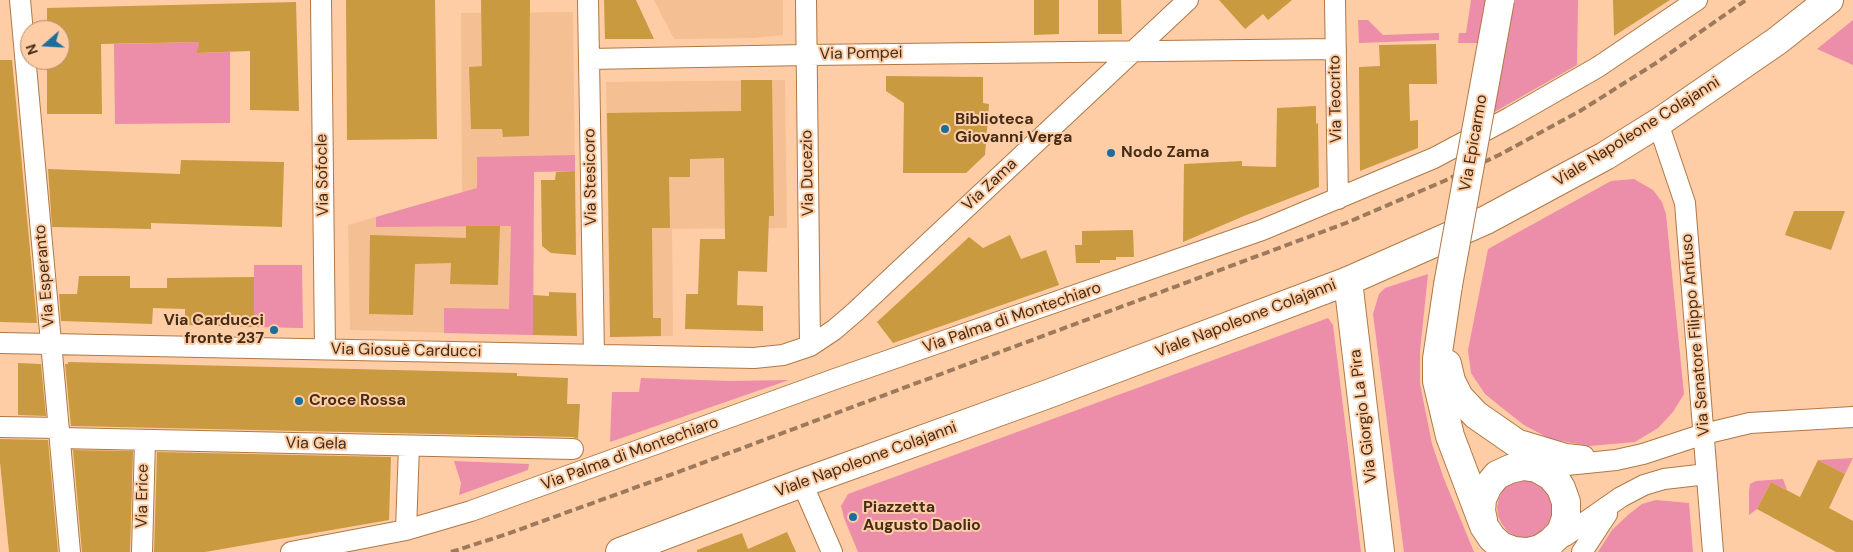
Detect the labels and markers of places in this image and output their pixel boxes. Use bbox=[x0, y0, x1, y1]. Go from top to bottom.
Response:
place label: Biblioteca Giovanni Verga bbox=[955, 110, 1072, 148]
marker: Biblioteca Giovanni Verga bbox=[939, 123, 951, 135]
place label: Nodo Zama bbox=[1121, 143, 1209, 163]
marker: Nodo Zama bbox=[1105, 147, 1117, 159]
place label: Via Carducci fronte 237 bbox=[163, 311, 264, 349]
marker: Via Carducci fronte 237 bbox=[268, 324, 280, 336]
place label: Croce Rossa bbox=[309, 391, 406, 411]
marker: Croce Rossa bbox=[293, 395, 305, 407]
place label: Piazzetta Augusto Daolio bbox=[863, 498, 981, 536]
marker: Piazzetta Augusto Daolio bbox=[847, 511, 859, 523]

